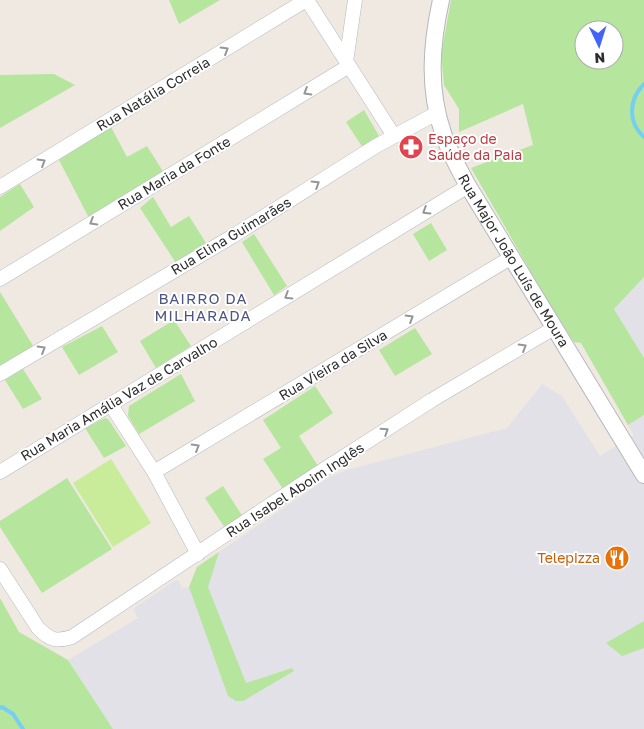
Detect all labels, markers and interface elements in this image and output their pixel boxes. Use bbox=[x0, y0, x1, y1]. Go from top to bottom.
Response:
north arrow bbox=[574, 20, 624, 70]
one-way arrow bbox=[220, 46, 229, 56]
text: N bbox=[594, 50, 606, 67]
street label: Rua Natália Correia bbox=[93, 53, 212, 134]
one-way arrow bbox=[303, 85, 312, 95]
place label: Espaço de Saúde da Paia bbox=[428, 130, 522, 163]
street label: Rua Maria da Fonte bbox=[114, 132, 233, 213]
pharmacy icon: Espaço de Saúde da Paia bbox=[398, 134, 424, 160]
one-way arrow bbox=[36, 159, 45, 168]
street label: Rua Major João Luís de Moura bbox=[455, 171, 573, 350]
one-way arrow bbox=[310, 180, 319, 190]
street label: Rua Elina Guimarães bbox=[168, 193, 294, 278]
one-way arrow bbox=[423, 205, 432, 215]
one-way arrow bbox=[90, 215, 99, 225]
district label: BAIRRO DA MILHARADA bbox=[154, 289, 252, 324]
one-way arrow bbox=[284, 290, 293, 300]
one-way arrow bbox=[405, 315, 414, 325]
street label: Rua Vieira da Silva bbox=[276, 326, 390, 404]
street label: Rua Maria Amália Vaz de Carvalho bbox=[17, 333, 220, 464]
one-way arrow bbox=[518, 343, 527, 353]
one-way arrow bbox=[36, 346, 45, 356]
one-way arrow bbox=[379, 428, 388, 437]
street label: Rua Isabel Aboim Inglês bbox=[223, 439, 367, 541]
one-way arrow bbox=[190, 444, 199, 454]
restaurant icon: Telepizza bbox=[604, 545, 630, 571]
place label: Telepizza bbox=[537, 549, 600, 566]

